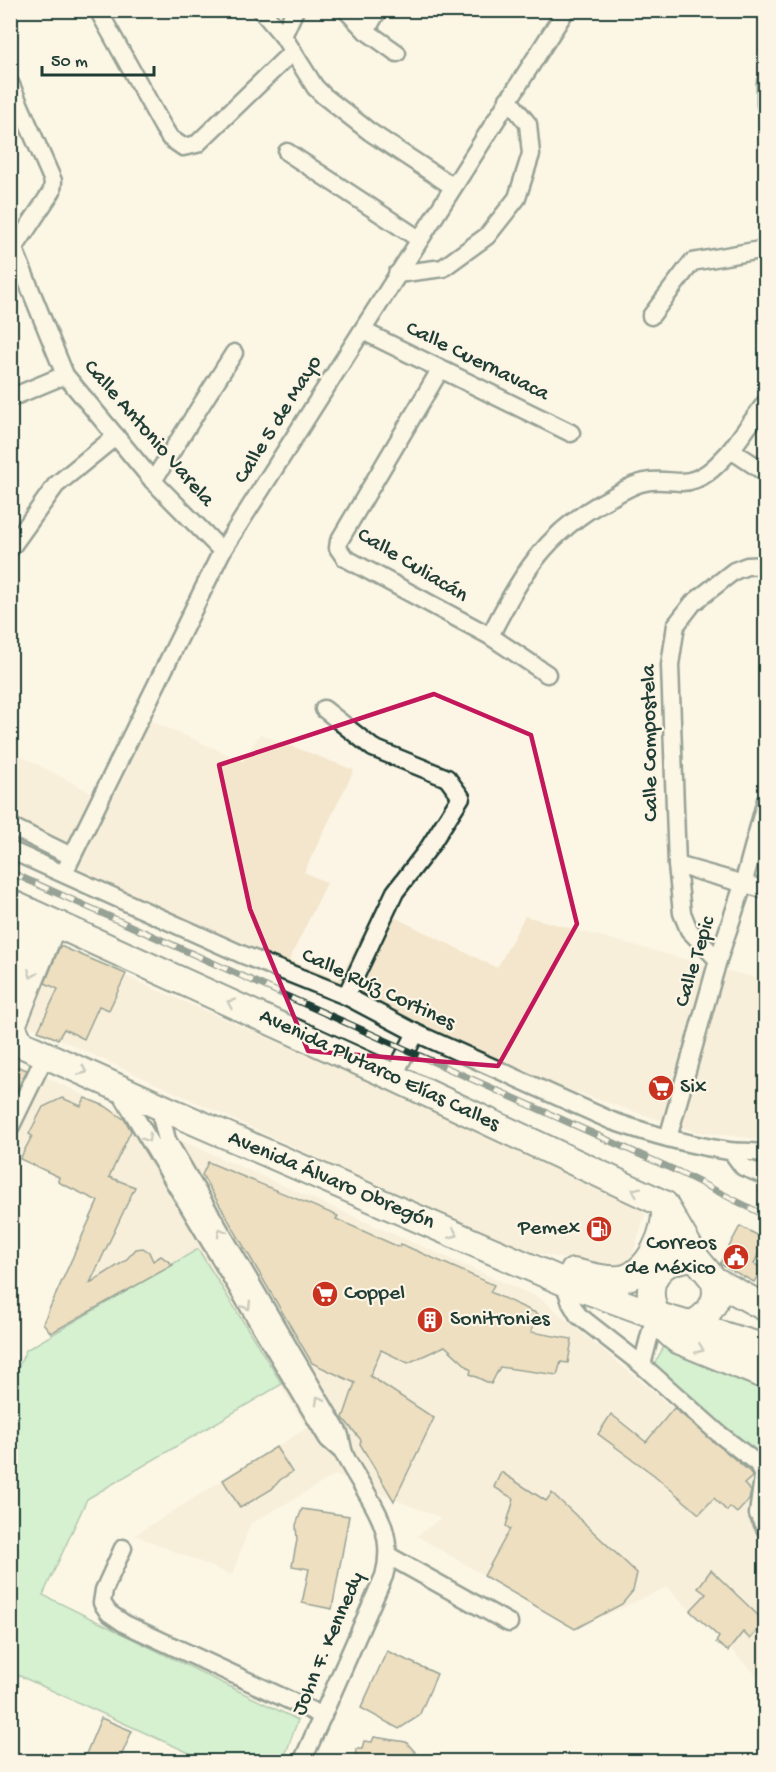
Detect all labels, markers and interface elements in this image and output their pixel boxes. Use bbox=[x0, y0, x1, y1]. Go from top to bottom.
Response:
scale bar bbox=[42, 39, 154, 77]
text: 50 m bbox=[51, 52, 88, 73]
street label: Calle Cuernavaca bbox=[401, 316, 554, 408]
street label: Calle 5 de Mayo bbox=[229, 351, 329, 489]
street label: Calle Antonio Varela bbox=[77, 355, 220, 514]
street label: Calle Culiacán bbox=[352, 523, 473, 610]
street label: Calle Compostela bbox=[637, 663, 665, 822]
street label: Calle Tepic bbox=[670, 912, 723, 1010]
street label: Calle Ruíz Cortines bbox=[297, 943, 460, 1037]
one-way arrow bbox=[27, 968, 39, 979]
one-way arrow bbox=[226, 998, 237, 1010]
street label: Avenida Plutarco Elías Calles bbox=[255, 1004, 504, 1139]
one-way arrow bbox=[76, 1064, 87, 1076]
supermarket icon: Six bbox=[646, 1073, 676, 1103]
place label: Six bbox=[680, 1075, 707, 1101]
street label: Avenida Álvaro Obregón bbox=[224, 1126, 439, 1237]
one-way arrow bbox=[140, 1132, 152, 1142]
one-way arrow bbox=[632, 1187, 643, 1198]
fuel station icon: Pemex bbox=[584, 1214, 614, 1244]
place label: Pemex bbox=[517, 1216, 580, 1242]
one-way arrow bbox=[448, 1226, 459, 1238]
one-way arrow bbox=[217, 1228, 228, 1238]
place label: Correos de México bbox=[625, 1231, 717, 1282]
public building icon: Correos de México bbox=[721, 1242, 751, 1272]
supermarket icon: Coppel bbox=[310, 1279, 340, 1309]
place label: Coppel bbox=[344, 1281, 405, 1307]
one-way arrow bbox=[240, 1300, 252, 1310]
building icon: Sonitronies bbox=[415, 1305, 445, 1335]
place label: Sonitronies bbox=[450, 1307, 551, 1333]
one-way arrow bbox=[694, 1342, 705, 1354]
one-way arrow bbox=[315, 1396, 327, 1406]
street label: John F. Kennedy bbox=[287, 1568, 371, 1720]

